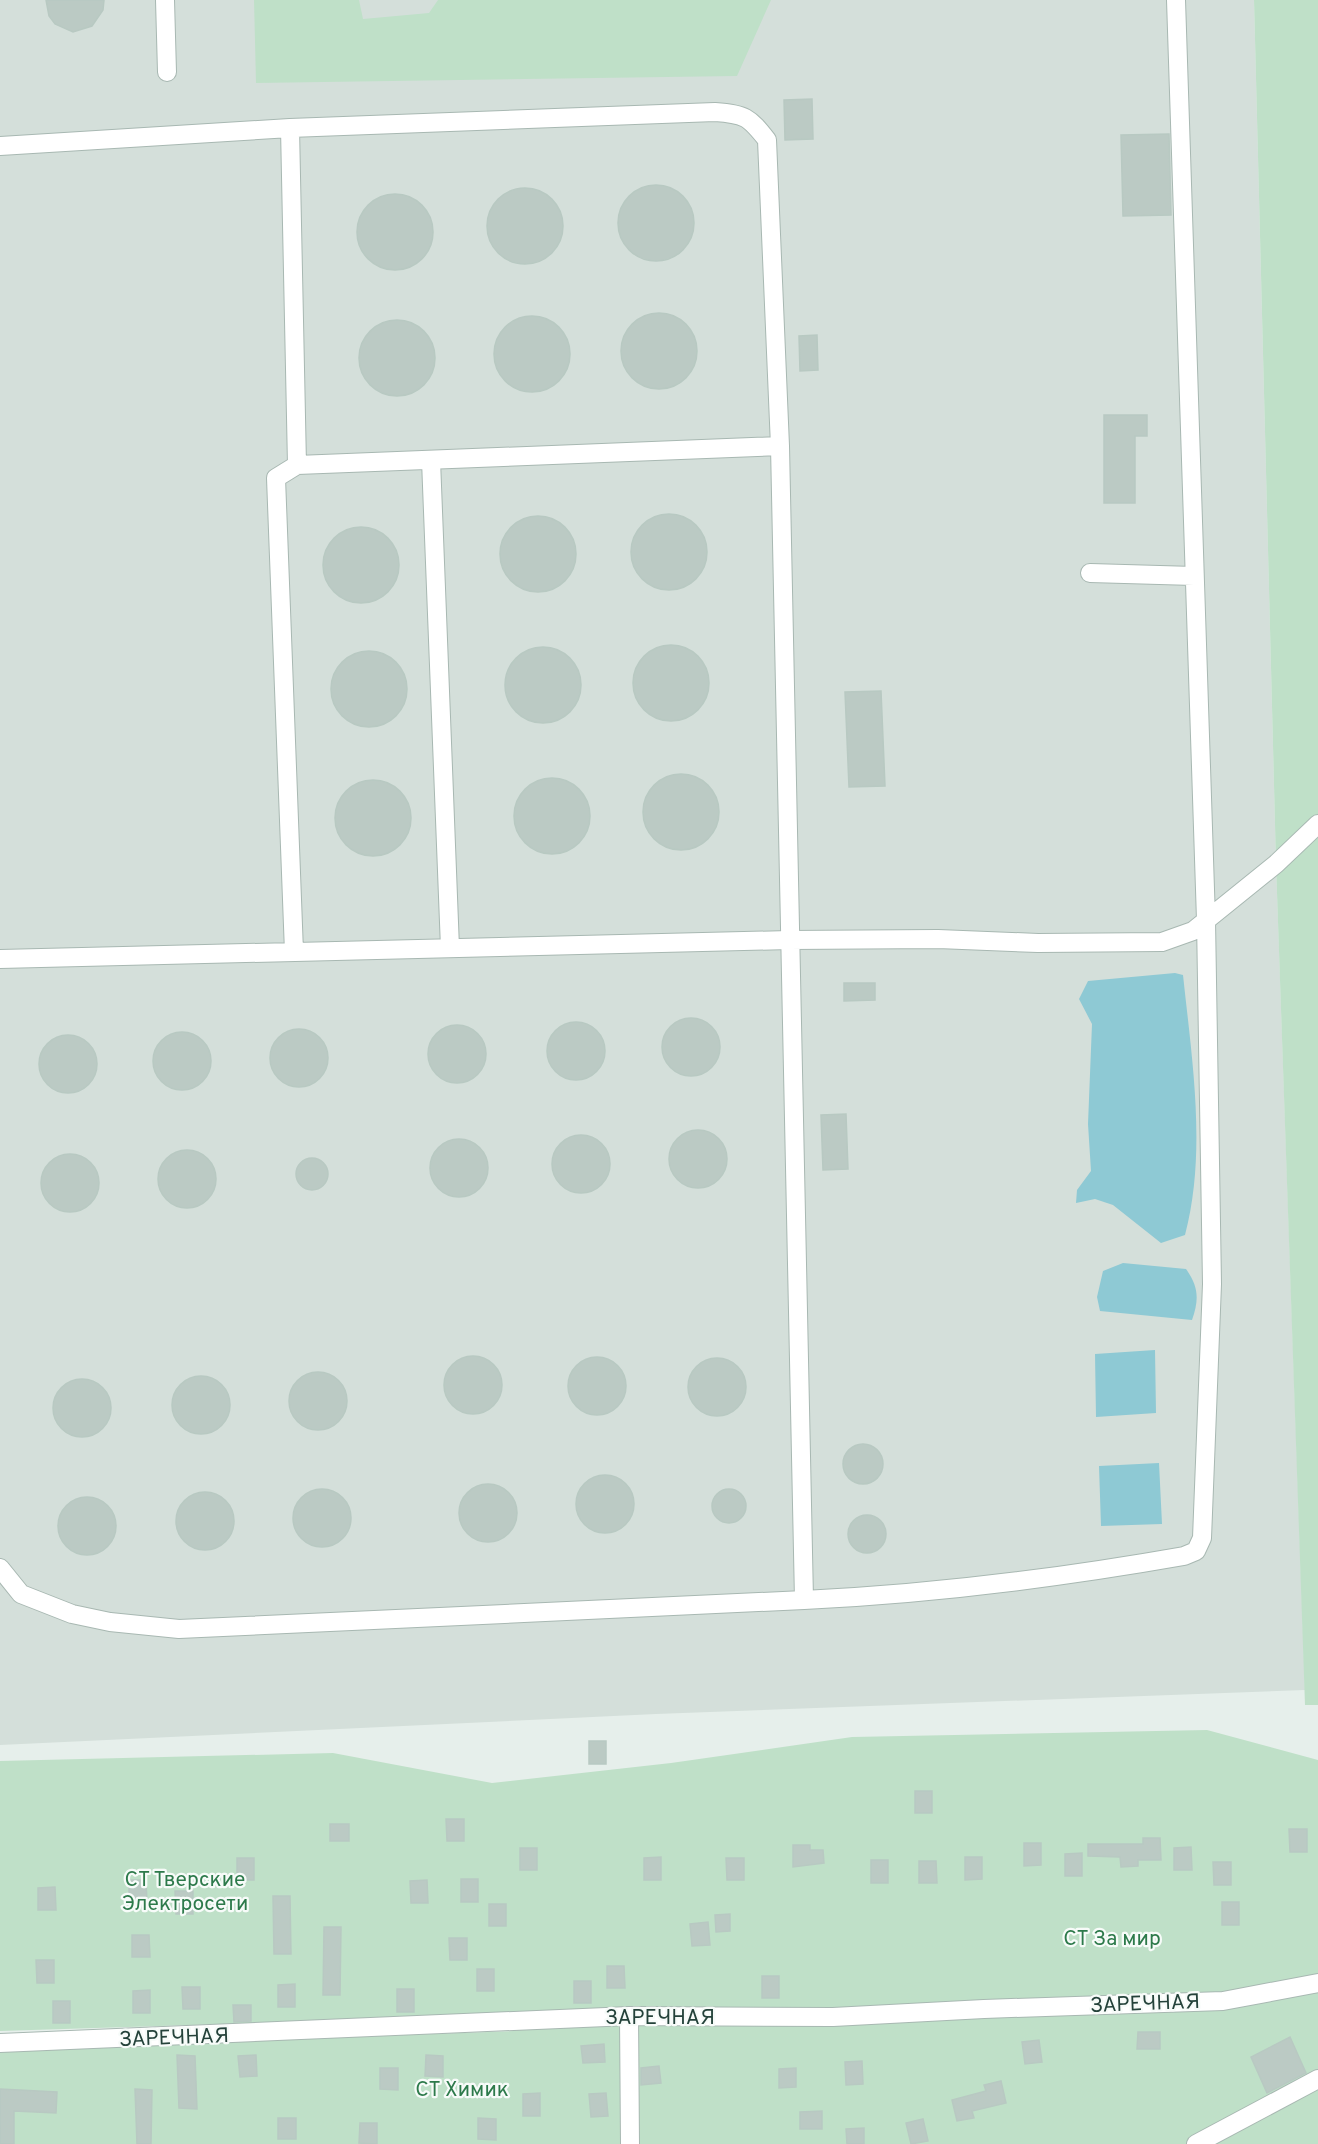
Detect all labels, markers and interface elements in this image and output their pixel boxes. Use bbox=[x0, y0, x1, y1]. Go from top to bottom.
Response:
park label: СТ Тверские Электросети bbox=[122, 1867, 248, 1918]
park label: СТ За мир bbox=[1063, 1926, 1161, 1953]
street label: ЗАРЕЧНАЯ bbox=[1090, 1989, 1201, 2020]
street label: ЗАРЕЧНАЯ bbox=[605, 2005, 715, 2032]
street label: ЗАРЕЧНАЯ bbox=[119, 2023, 230, 2054]
park label: СТ Химик bbox=[415, 2077, 509, 2104]

